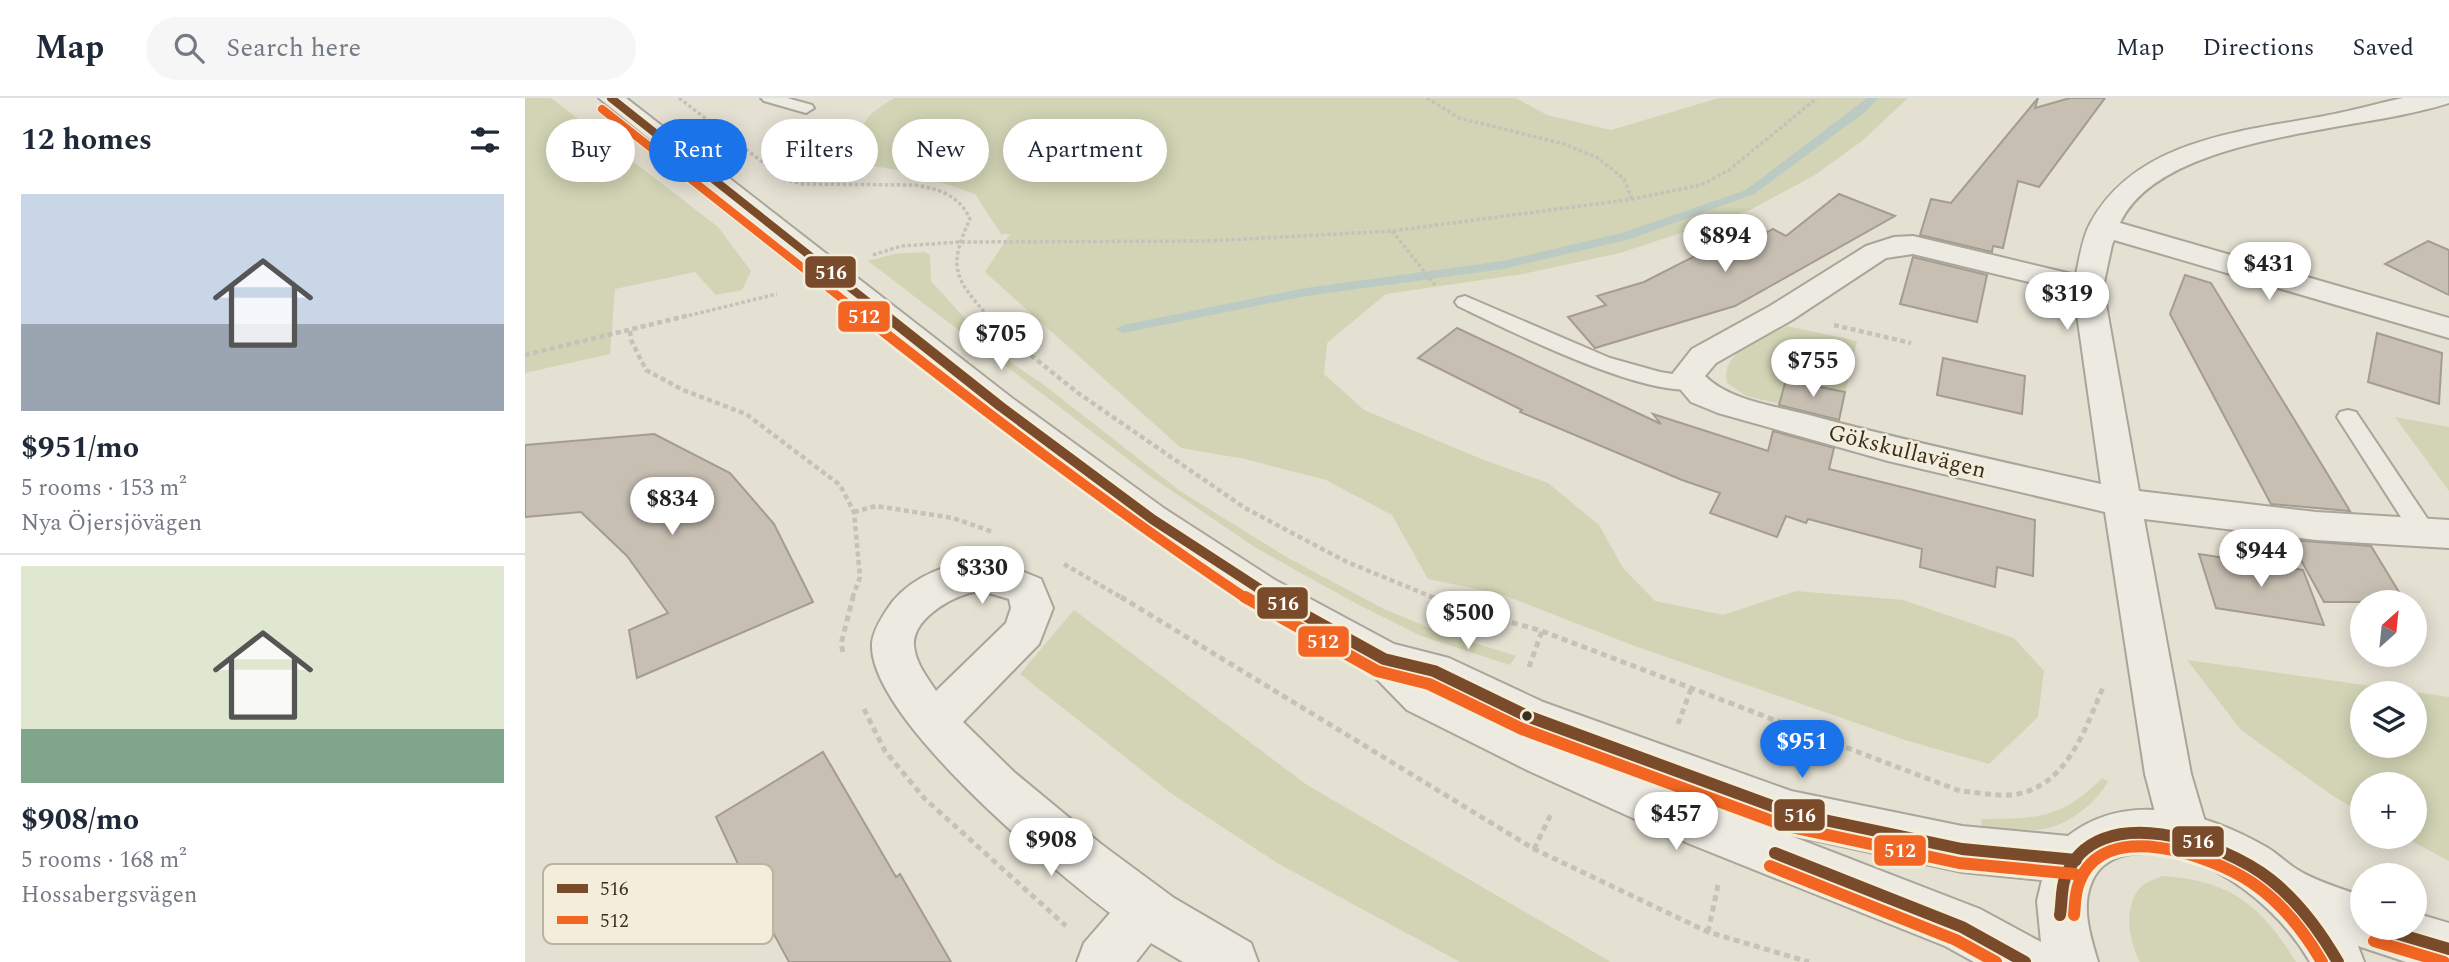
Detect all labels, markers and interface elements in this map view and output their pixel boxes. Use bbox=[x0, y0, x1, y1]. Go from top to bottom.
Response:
search box bbox=[146, 17, 636, 80]
text: Map bbox=[35, 23, 104, 73]
text: Search here bbox=[226, 28, 361, 68]
icon: search bbox=[170, 29, 208, 67]
text: Map bbox=[2116, 30, 2164, 66]
text: Directions bbox=[2202, 30, 2314, 66]
text: Saved bbox=[2352, 30, 2414, 66]
text: 12 homes bbox=[21, 117, 152, 163]
chip: Buy bbox=[546, 119, 635, 182]
chip: Rent bbox=[649, 119, 747, 182]
chip: Filters bbox=[761, 119, 878, 182]
chip: New bbox=[892, 119, 989, 182]
chip: Apartment bbox=[1003, 119, 1167, 182]
icon: filters bbox=[466, 121, 504, 159]
pin: $894 bbox=[1684, 214, 1766, 274]
text: $894 bbox=[1699, 219, 1751, 254]
icon: home bbox=[200, 240, 326, 366]
pin: $431 bbox=[2228, 242, 2310, 302]
text: $431 bbox=[2243, 247, 2295, 282]
line badge: 516 bbox=[804, 255, 857, 289]
text: 516 bbox=[815, 259, 847, 288]
pin: $319 bbox=[2026, 272, 2108, 332]
text: $319 bbox=[2041, 277, 2093, 312]
line badge: 512 bbox=[837, 300, 891, 333]
text: 512 bbox=[848, 303, 880, 332]
pin: $705 bbox=[960, 313, 1042, 372]
text: $705 bbox=[975, 317, 1027, 352]
pin: $755 bbox=[1772, 340, 1854, 399]
text: $755 bbox=[1787, 344, 1839, 379]
street label: Gökskullavägen bbox=[1824, 415, 1990, 489]
text: $951/mo bbox=[21, 425, 139, 471]
text: 5 rooms · 153 m² bbox=[21, 471, 187, 506]
pin: $834 bbox=[631, 478, 713, 537]
text: $834 bbox=[646, 482, 698, 517]
text: Nya Öjersjövägen bbox=[21, 506, 202, 541]
pin: $944 bbox=[2220, 530, 2302, 589]
text: $944 bbox=[2235, 534, 2287, 569]
pin: $330 bbox=[941, 546, 1023, 606]
text: $330 bbox=[956, 551, 1008, 586]
line badge: 516 bbox=[1256, 586, 1309, 620]
text: 516 bbox=[1267, 590, 1299, 619]
north arrow bbox=[2350, 590, 2427, 667]
map controls bbox=[2350, 590, 2427, 940]
pin: $500 bbox=[1427, 592, 1509, 651]
text: $500 bbox=[1442, 596, 1494, 631]
icon: home bbox=[200, 612, 326, 738]
line badge: 512 bbox=[1297, 625, 1350, 658]
text: 512 bbox=[1307, 628, 1339, 657]
button: layers bbox=[2350, 681, 2427, 758]
unlabelled marker bbox=[1520, 709, 1534, 723]
pin: $951 bbox=[1761, 720, 1843, 780]
text: $951 bbox=[1776, 725, 1828, 760]
button: + bbox=[2350, 772, 2427, 849]
pin: $457 bbox=[1635, 792, 1717, 852]
text: $908/mo bbox=[21, 797, 139, 843]
text: $457 bbox=[1650, 797, 1702, 832]
line badge: 516 bbox=[1773, 798, 1826, 832]
text: 516 bbox=[1784, 802, 1816, 831]
pin: $908 bbox=[1010, 818, 1092, 878]
text: $908 bbox=[1025, 823, 1077, 858]
line badge: 516 bbox=[2171, 825, 2225, 858]
text: 516 bbox=[2182, 828, 2214, 857]
line badge: 512 bbox=[1873, 834, 1927, 867]
text: 512 bbox=[1884, 837, 1916, 866]
text: 5 rooms · 168 m² bbox=[21, 843, 187, 878]
button: − bbox=[2350, 863, 2427, 940]
legend bbox=[543, 864, 773, 944]
text: 516 bbox=[600, 875, 629, 904]
text: Hossabergsvägen bbox=[21, 878, 197, 913]
text: 512 bbox=[600, 907, 629, 936]

